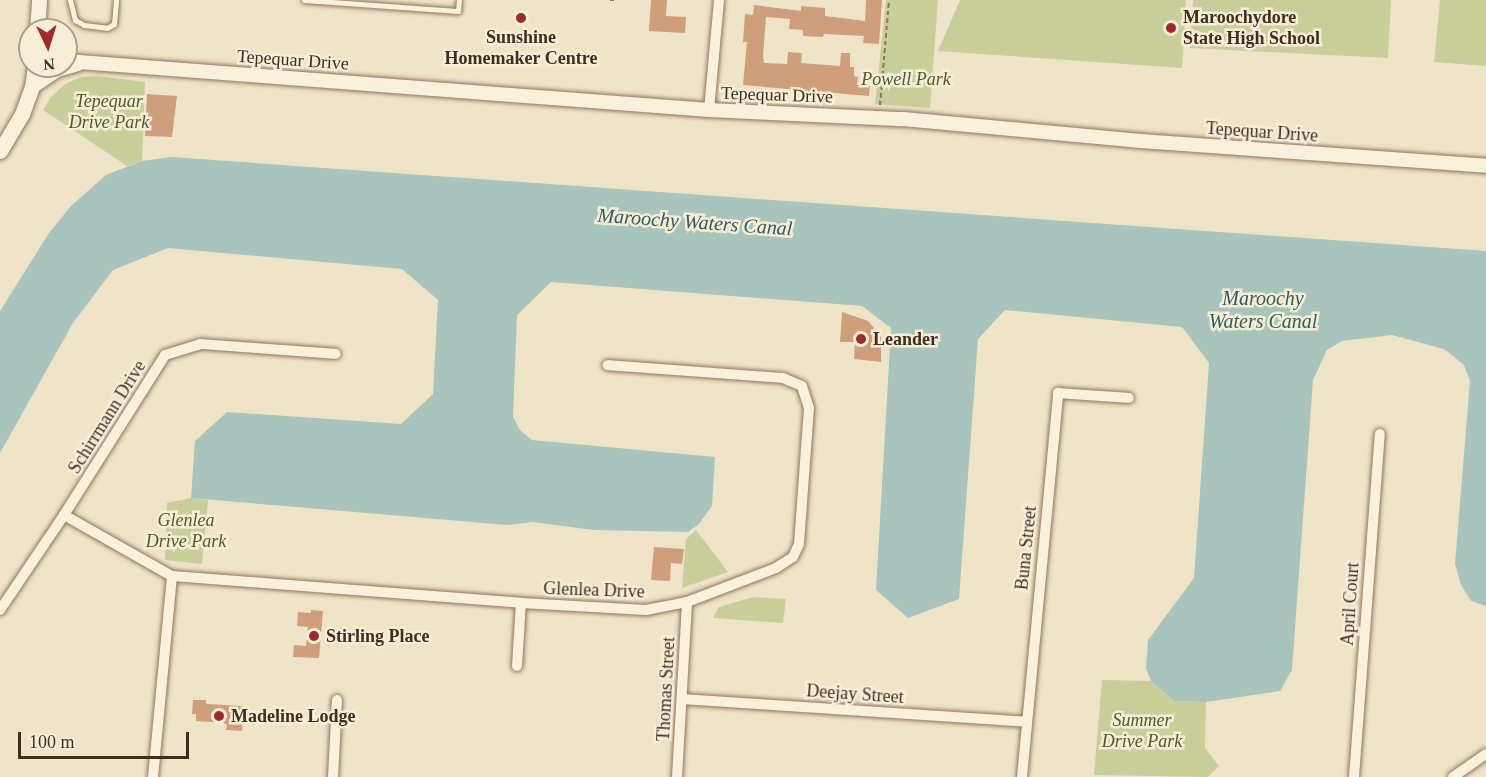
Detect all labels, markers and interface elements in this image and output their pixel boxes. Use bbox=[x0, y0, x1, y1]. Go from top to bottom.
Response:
place label: Maroochydore State High School bbox=[1183, 7, 1320, 50]
marker: Sunshine Homemaker Centre bbox=[514, 11, 528, 25]
north arrow bbox=[18, 18, 78, 78]
marker: Maroochydore State High School bbox=[1164, 21, 1178, 35]
place label: Sunshine Homemaker Centre bbox=[444, 27, 598, 70]
street label: Tepequar Drive bbox=[236, 45, 350, 75]
text: N bbox=[43, 56, 56, 73]
park label: Powell Park bbox=[861, 68, 951, 90]
street label: Tepequar Drive bbox=[721, 82, 833, 108]
park label: Tepequar Drive Park bbox=[69, 91, 149, 134]
street label: Tepequar Drive bbox=[1205, 117, 1319, 147]
water label: Maroochy Waters Canal bbox=[597, 203, 793, 241]
water label: Maroochy Waters Canal bbox=[1209, 286, 1317, 333]
place label: Leander bbox=[873, 328, 938, 350]
marker: Leander bbox=[854, 332, 868, 346]
street label: Schirrmann Drive bbox=[64, 356, 150, 478]
street label: Buna Street bbox=[1011, 505, 1041, 591]
park label: Glenlea Drive Park bbox=[146, 510, 226, 552]
street label: April Court bbox=[1336, 562, 1364, 646]
street label: Glenlea Drive bbox=[543, 577, 645, 603]
place label: Stirling Place bbox=[326, 625, 429, 647]
marker: Stirling Place bbox=[307, 629, 321, 643]
street label: Thomas Street bbox=[652, 636, 680, 742]
street label: Deejay Street bbox=[806, 680, 904, 708]
place label: Madeline Lodge bbox=[231, 705, 355, 727]
marker: Madeline Lodge bbox=[212, 709, 226, 723]
park label: Summer Drive Park bbox=[1102, 710, 1182, 752]
scale bar bbox=[21, 720, 192, 758]
text: 100 m bbox=[29, 732, 75, 752]

